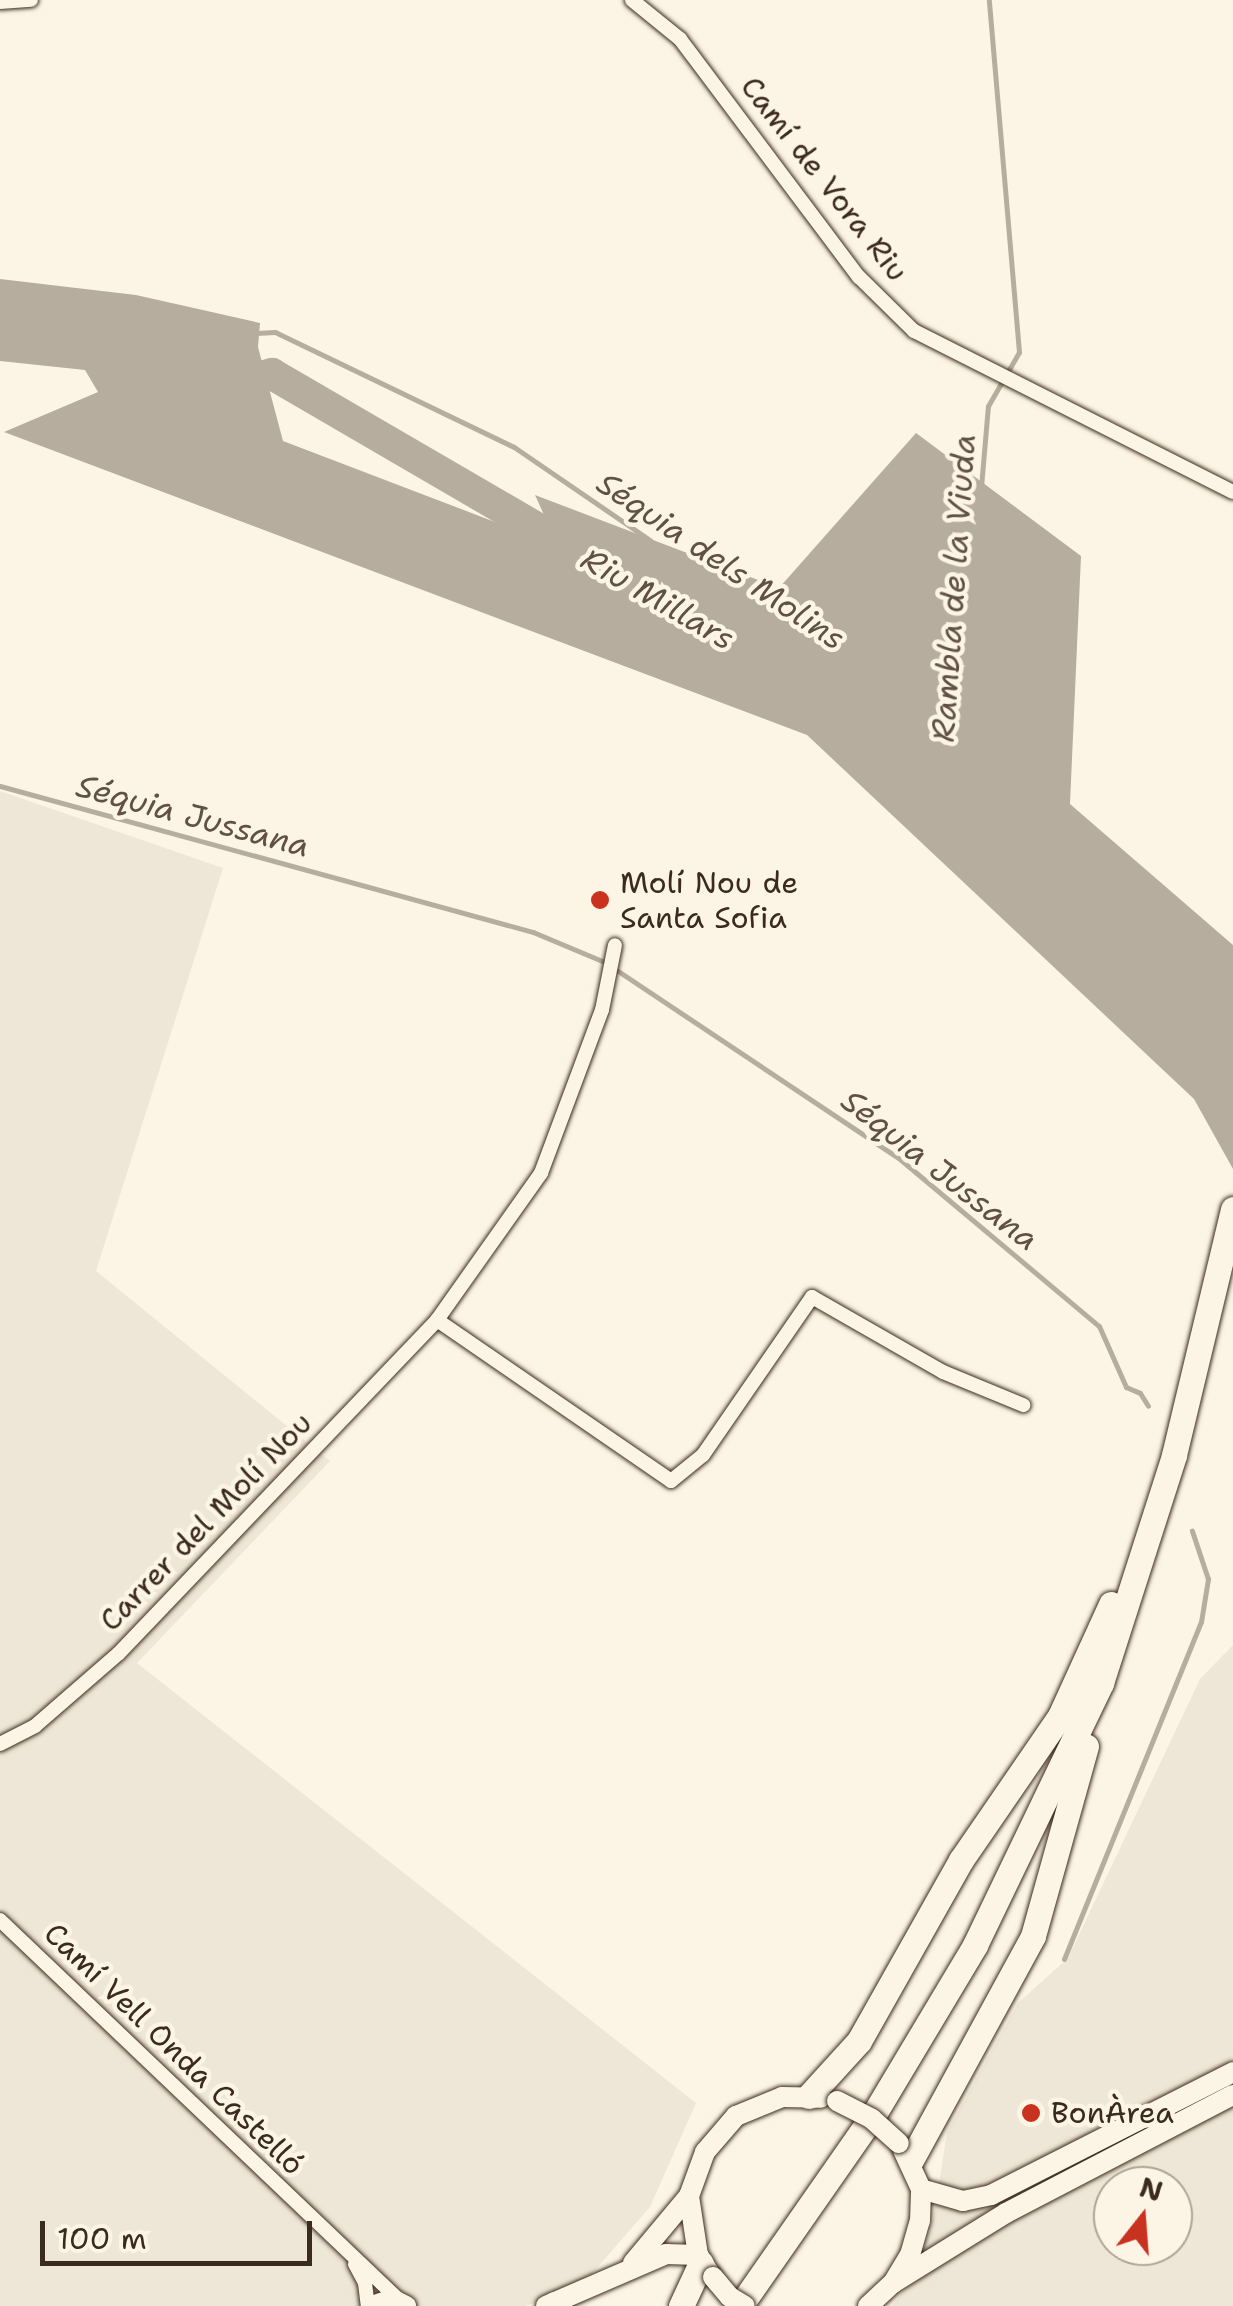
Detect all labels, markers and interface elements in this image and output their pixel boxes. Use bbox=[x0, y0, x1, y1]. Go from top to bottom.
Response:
street label: Camí de Vora Riu bbox=[733, 69, 915, 289]
water label: Rambla de la Viuda bbox=[924, 433, 984, 743]
water label: Séquia dels Molins bbox=[590, 464, 852, 658]
water label: Riu Millars bbox=[575, 540, 741, 658]
water label: Séquia Jussana bbox=[72, 766, 314, 866]
place label: Molí Nou de Santa Sofia bbox=[620, 865, 798, 936]
marker: Molí Nou de Santa Sofia bbox=[589, 889, 611, 911]
water label: Séquia Jussana bbox=[834, 1081, 1046, 1259]
street label: Carrer del Molí Nou bbox=[92, 1405, 320, 1639]
street label: Camí Vell Onda Castelló bbox=[37, 1915, 311, 2183]
place label: BonÀrea bbox=[1051, 2095, 1174, 2131]
marker: BonÀrea bbox=[1020, 2102, 1042, 2124]
north arrow bbox=[1093, 2166, 1193, 2266]
text: N bbox=[1135, 2168, 1167, 2211]
scale bar bbox=[45, 2201, 318, 2263]
text: 100 m bbox=[57, 2218, 147, 2259]

